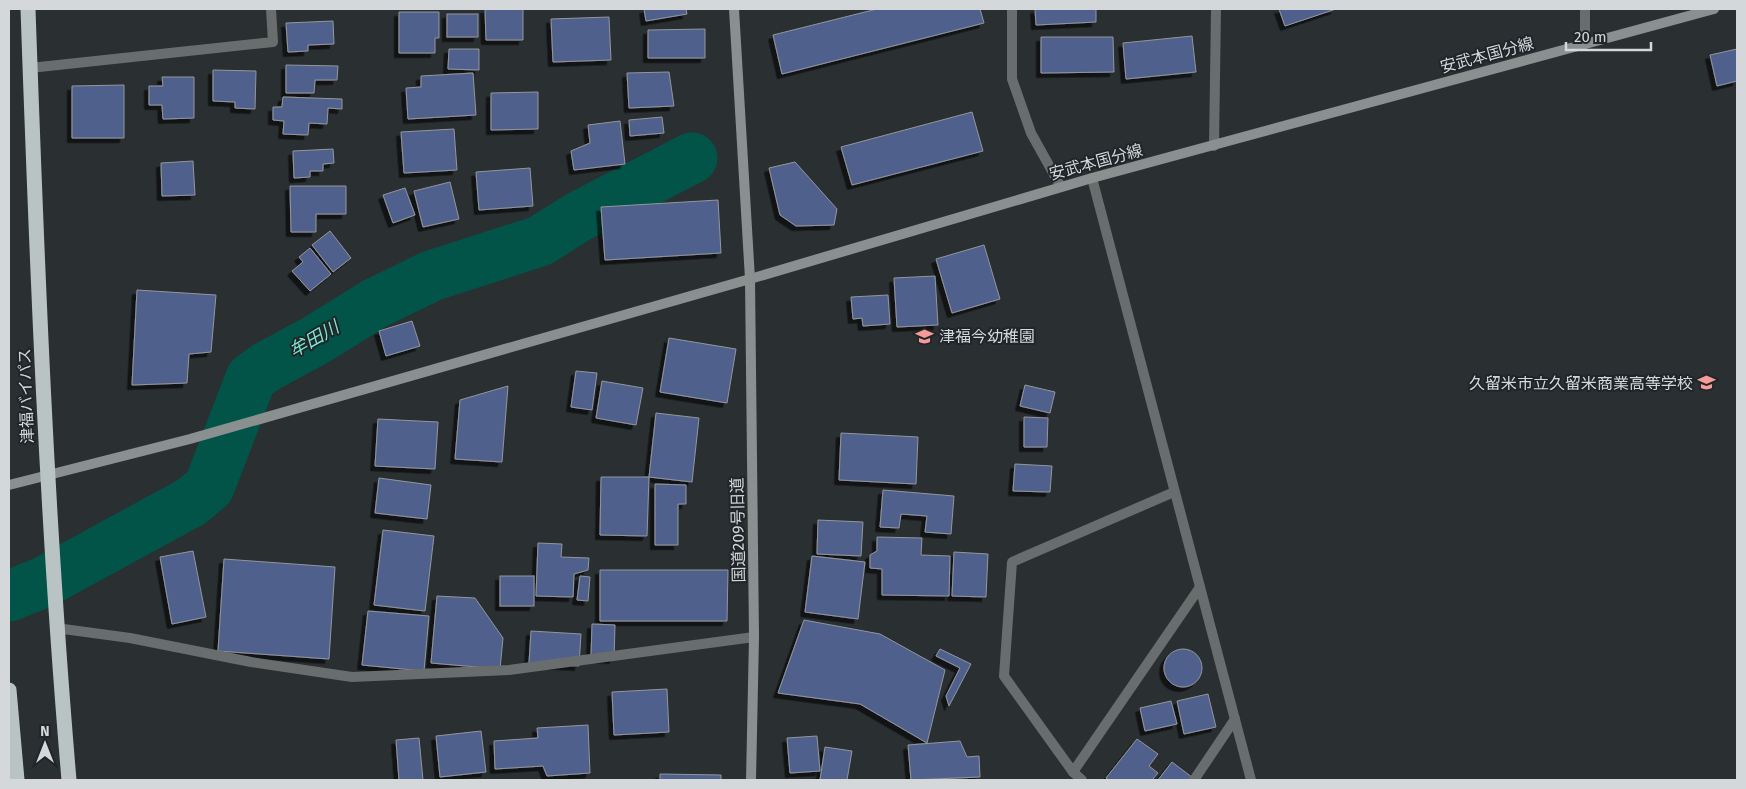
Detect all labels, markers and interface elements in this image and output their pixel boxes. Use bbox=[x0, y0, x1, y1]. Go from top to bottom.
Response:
scale bar bbox=[1566, 20, 1651, 52]
text: 20 m bbox=[1574, 28, 1607, 46]
street label: 安武本国分線 bbox=[1438, 33, 1536, 77]
street label: 安武本国分線 bbox=[1047, 140, 1145, 184]
water label: 牟田川 bbox=[285, 315, 345, 362]
school or university icon: 津福今幼稚園 bbox=[915, 326, 935, 346]
place label: 津福今幼稚園 bbox=[939, 327, 1035, 346]
street label: 津福バイパス bbox=[15, 348, 37, 444]
school or university icon: 久留米市立久留米商業高等学校 bbox=[1697, 373, 1717, 393]
place label: 久留米市立久留米商業高等学校 bbox=[1469, 374, 1693, 393]
street label: 国道209号旧道 bbox=[728, 477, 748, 583]
north arrow bbox=[20, 719, 70, 769]
text: N bbox=[40, 723, 50, 740]

